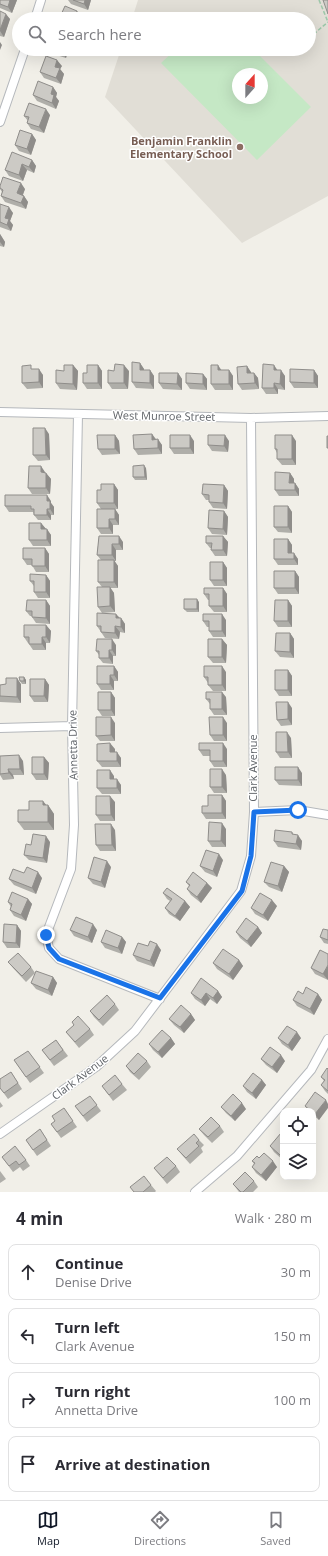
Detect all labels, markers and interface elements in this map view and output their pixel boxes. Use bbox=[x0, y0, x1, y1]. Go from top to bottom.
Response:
search box bbox=[12, 12, 316, 56]
icon: search bbox=[26, 23, 48, 45]
text: Search here bbox=[58, 24, 142, 44]
north arrow bbox=[232, 68, 268, 104]
place label: Benjamin Franklin Elementary School bbox=[130, 133, 232, 161]
marker: Benjamin Franklin Elementary School bbox=[235, 142, 245, 152]
street label: West Munroe Street bbox=[113, 407, 216, 424]
street label: Annetta Drive bbox=[64, 710, 81, 780]
street label: Clark Avenue bbox=[245, 734, 260, 802]
route start bbox=[289, 801, 307, 819]
route end bbox=[37, 926, 55, 944]
street label: Clark Avenue bbox=[48, 1050, 111, 1103]
map controls bbox=[280, 1108, 316, 1180]
button: locate bbox=[280, 1108, 316, 1144]
button: layers bbox=[280, 1144, 316, 1180]
text: 4 min bbox=[16, 1207, 63, 1230]
text: Walk · 280 m bbox=[235, 1209, 312, 1227]
text: Continue bbox=[55, 1253, 123, 1273]
icon: ahead bbox=[17, 1261, 39, 1283]
text: 30 m bbox=[281, 1263, 311, 1281]
text: Denise Drive bbox=[55, 1273, 132, 1291]
text: Turn left bbox=[55, 1317, 120, 1337]
icon: left bbox=[17, 1325, 39, 1347]
text: 150 m bbox=[273, 1327, 311, 1345]
text: Clark Avenue bbox=[55, 1337, 134, 1355]
text: Turn right bbox=[55, 1381, 130, 1401]
icon: right bbox=[17, 1389, 39, 1411]
text: 100 m bbox=[273, 1391, 311, 1409]
text: Annetta Drive bbox=[55, 1401, 138, 1419]
icon: arrive bbox=[17, 1453, 39, 1475]
text: Arrive at destination bbox=[55, 1454, 210, 1474]
tab: Map bbox=[37, 1509, 60, 1548]
tab: Directions bbox=[134, 1509, 186, 1548]
tab: Saved bbox=[260, 1509, 291, 1548]

